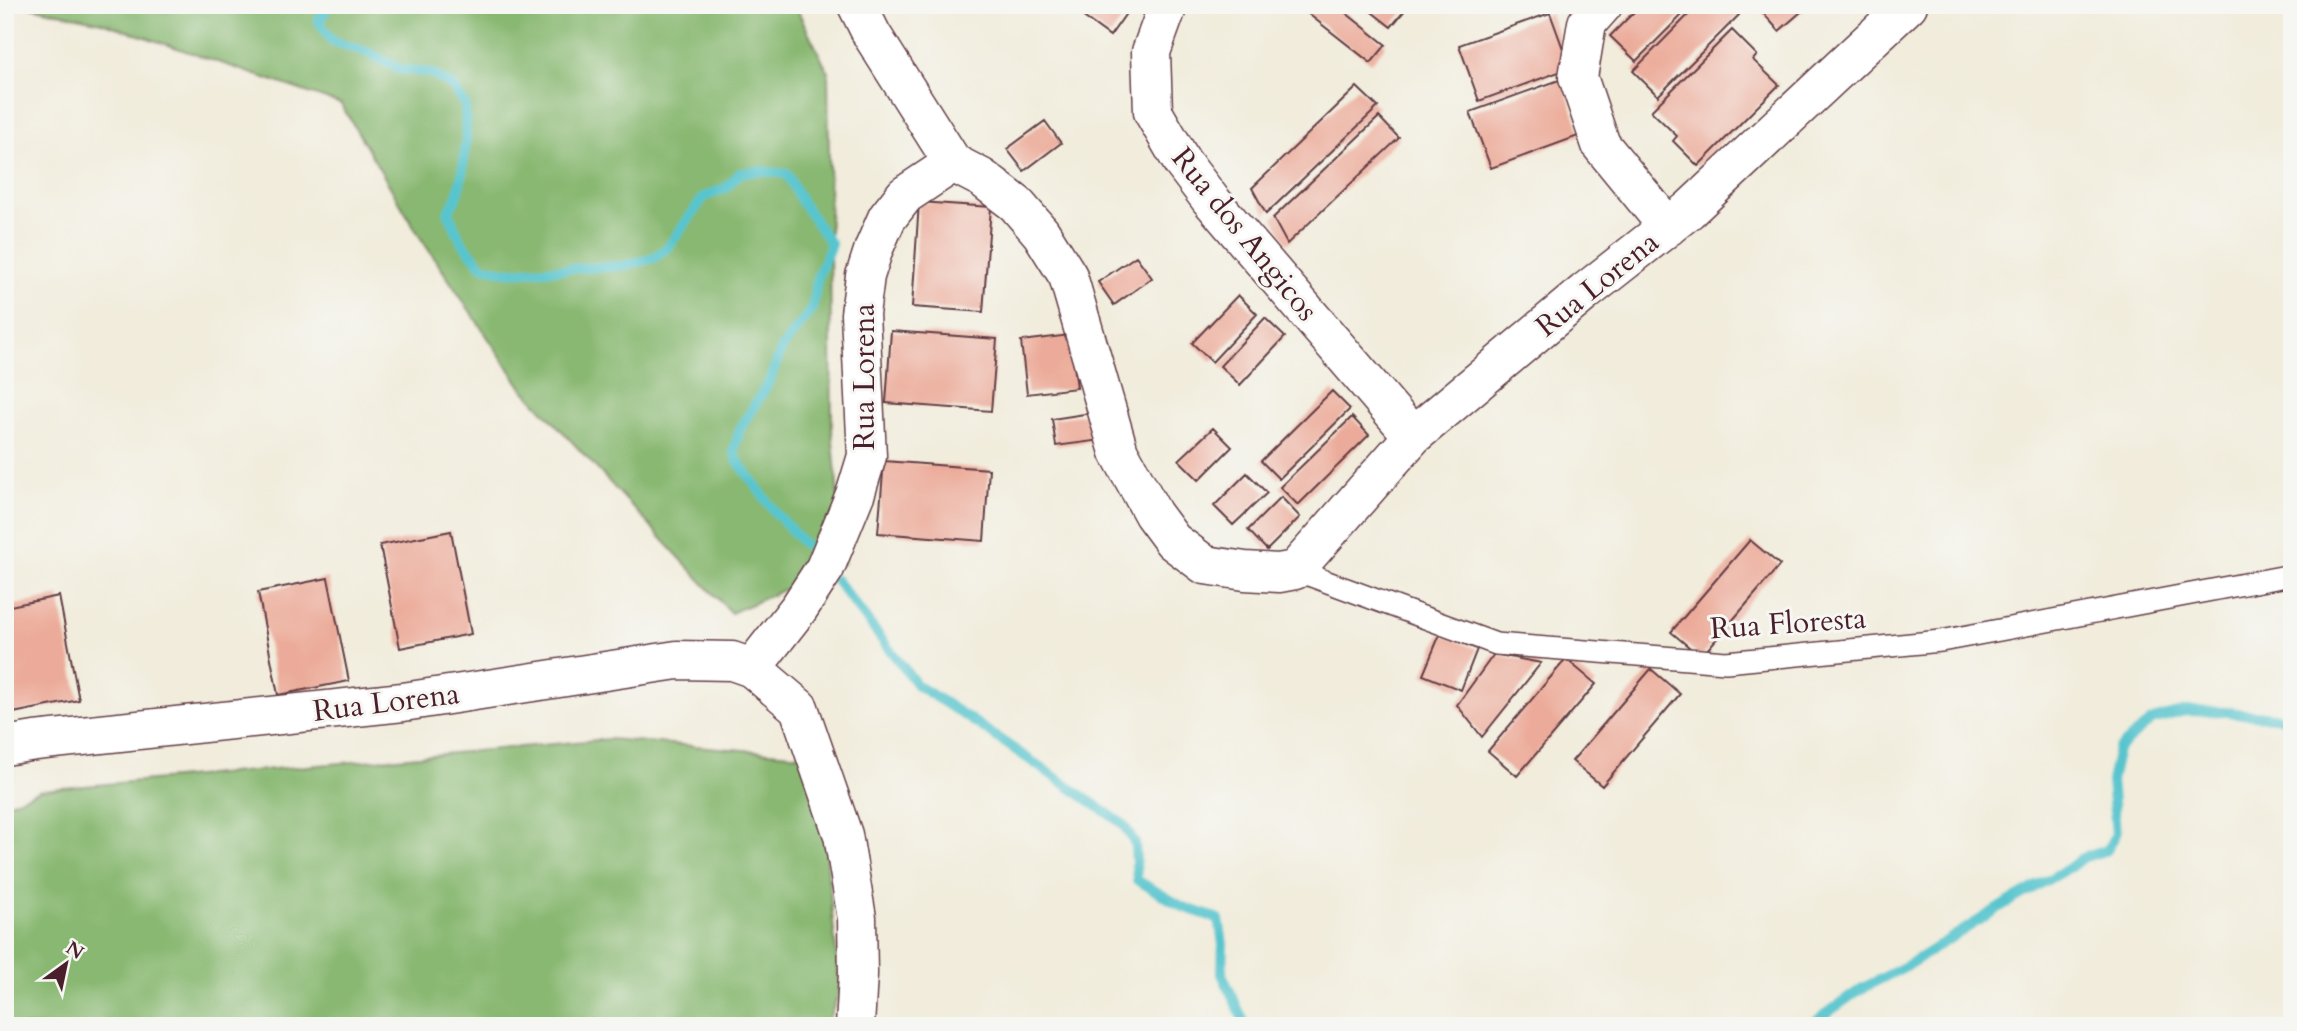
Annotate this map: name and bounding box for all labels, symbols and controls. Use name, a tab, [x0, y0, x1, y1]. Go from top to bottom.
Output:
street label: Rua dos Angicos	[1162, 139, 1327, 330]
street label: Rua Lorena	[1527, 222, 1667, 347]
street label: Rua Lorena	[844, 303, 885, 451]
street label: Rua Floresta	[1709, 598, 1867, 649]
street label: Rua Lorena	[311, 673, 462, 732]
north arrow	[32, 930, 102, 1000]
text: N	[61, 935, 89, 966]

